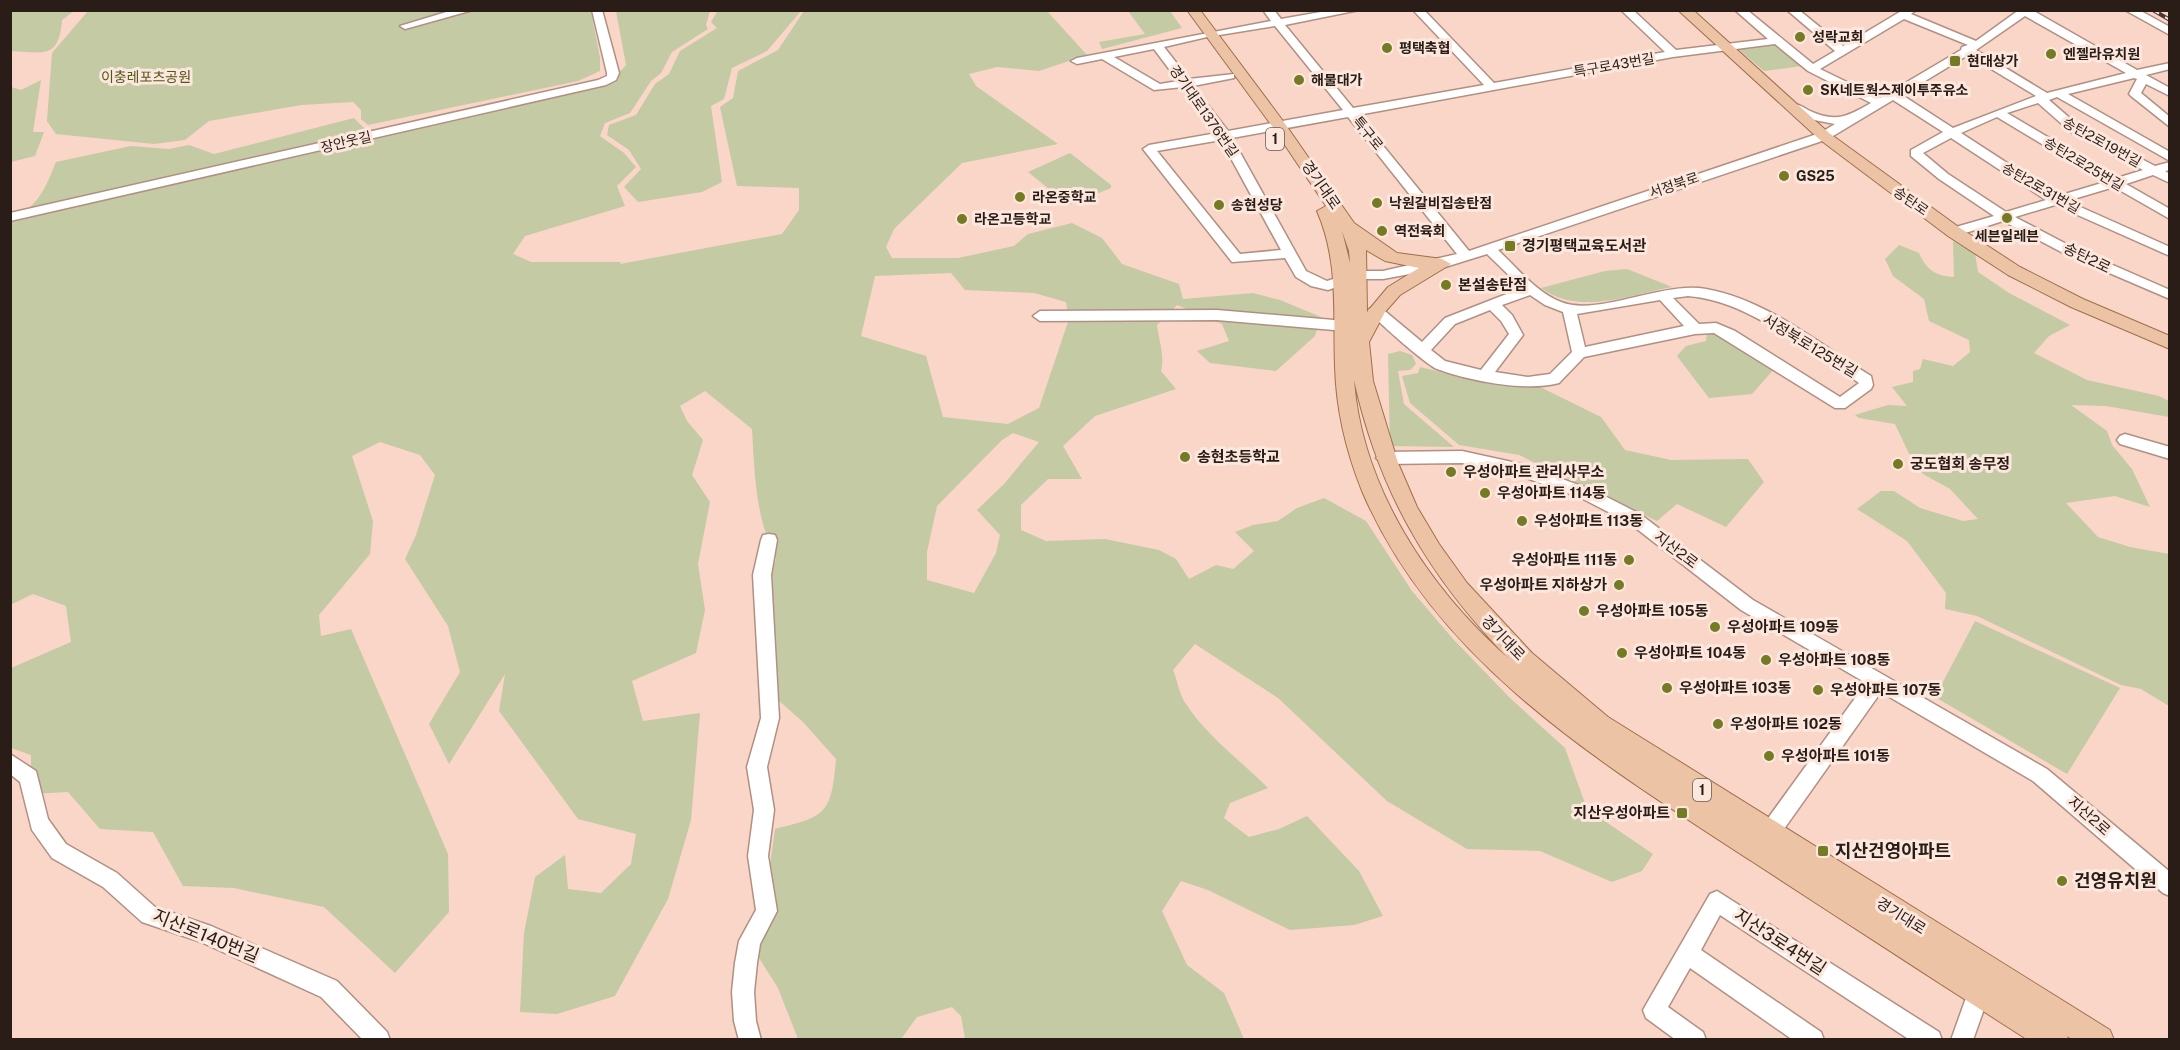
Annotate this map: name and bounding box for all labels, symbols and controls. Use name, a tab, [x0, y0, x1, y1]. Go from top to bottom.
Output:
place label: 성락교회	[1812, 29, 1864, 45]
marker: 성락교회	[1793, 30, 1807, 44]
place label: 평택축협	[1399, 40, 1451, 56]
marker: 평택축협	[1380, 41, 1394, 55]
place label: 엔젤라유치원	[2063, 46, 2140, 62]
marker: 엔젤라유치원	[2044, 47, 2058, 61]
street label: 특구로43번길	[1572, 50, 1656, 80]
place label: 현대상가	[1967, 53, 2019, 69]
marker: 현대상가	[1948, 54, 1962, 68]
street label: 경기대로1376번길	[1166, 62, 1242, 160]
park label: 이충레포츠공원	[101, 69, 191, 85]
place label: 해물대가	[1311, 72, 1363, 88]
marker: 해물대가	[1292, 73, 1306, 87]
place label: SK네트웍스제이투주유소	[1820, 82, 1969, 98]
marker: SK네트웍스제이투주유소	[1801, 83, 1815, 97]
street label: 특구로	[1350, 113, 1386, 153]
street label: 송탄2로19번길	[2060, 114, 2144, 170]
street label: 장안웃길	[319, 128, 373, 156]
road number: 1	[1266, 128, 1284, 150]
street label: 송탄2로25번길	[2041, 134, 2127, 194]
street label: 경기대로	[1299, 157, 1344, 212]
street label: 송탄2로31번길	[1999, 159, 2083, 217]
place label: GS25	[1796, 168, 1835, 184]
street label: 서정북로	[1647, 169, 1701, 201]
marker: GS25	[1777, 169, 1791, 183]
street label: 송탄로	[1891, 183, 1932, 219]
place label: 라온중학교	[1032, 189, 1097, 205]
marker: 라온중학교	[1013, 190, 1027, 204]
place label: 낙원갈비집송탄점	[1389, 195, 1492, 211]
marker: 낙원갈비집송탄점	[1370, 196, 1384, 210]
place label: 송현성당	[1231, 197, 1283, 213]
marker: 송현성당	[1212, 198, 1226, 212]
place label: 라온고등학교	[974, 211, 1051, 227]
marker: 세븐일레븐	[2000, 211, 2014, 225]
marker: 라온고등학교	[955, 212, 969, 226]
place label: 역전육회	[1394, 223, 1446, 239]
marker: 역전육회	[1375, 224, 1389, 238]
place label: 세븐일레븐	[1975, 228, 2039, 244]
place label: 경기평택교육도서관	[1522, 237, 1646, 254]
marker: 경기평택교육도서관	[1503, 239, 1517, 253]
street label: 송탄2로	[2061, 239, 2114, 276]
place label: 본설송탄점	[1458, 276, 1527, 293]
marker: 본설송탄점	[1439, 278, 1453, 292]
street label: 서정북로125번길	[1760, 311, 1861, 381]
place label: 송현초등학교	[1197, 448, 1280, 465]
marker: 송현초등학교	[1178, 450, 1192, 464]
place label: 궁도협회 송무정	[1910, 455, 2010, 472]
marker: 궁도협회 송무정	[1891, 457, 1905, 471]
place label: 우성아파트 관리사무소	[1463, 463, 1605, 480]
marker: 우성아파트 관리사무소	[1444, 465, 1458, 479]
place label: 우성아파트 114동	[1497, 484, 1606, 501]
marker: 우성아파트 114동	[1478, 486, 1492, 500]
place label: 우성아파트 113동	[1534, 512, 1643, 529]
marker: 우성아파트 113동	[1515, 514, 1529, 528]
street label: 지산2로	[1651, 528, 1702, 572]
place label: 우성아파트 111동	[1512, 551, 1617, 568]
marker: 우성아파트 111동	[1622, 553, 1636, 567]
place label: 우성아파트 지하상가	[1479, 576, 1607, 593]
marker: 우성아파트 지하상가	[1612, 578, 1626, 592]
place label: 우성아파트 105동	[1596, 602, 1709, 619]
marker: 우성아파트 105동	[1577, 604, 1591, 618]
street label: 경기대로	[1478, 612, 1529, 663]
place label: 우성아파트 109동	[1727, 618, 1839, 635]
marker: 우성아파트 109동	[1708, 620, 1722, 634]
place label: 우성아파트 104동	[1634, 644, 1746, 661]
marker: 우성아파트 104동	[1615, 646, 1629, 660]
place label: 우성아파트 108동	[1778, 651, 1890, 668]
marker: 우성아파트 108동	[1759, 653, 1773, 667]
place label: 우성아파트 103동	[1679, 679, 1791, 696]
marker: 우성아파트 103동	[1660, 681, 1674, 695]
place label: 우성아파트 107동	[1830, 681, 1942, 698]
marker: 우성아파트 107동	[1811, 683, 1825, 697]
place label: 우성아파트 102동	[1730, 715, 1842, 732]
marker: 우성아파트 102동	[1711, 717, 1725, 731]
place label: 우성아파트 101동	[1781, 747, 1890, 764]
marker: 우성아파트 101동	[1762, 749, 1776, 763]
road number: 1	[1693, 779, 1711, 801]
street label: 지산2로	[2065, 793, 2114, 839]
place label: 지산우성아파트	[1573, 804, 1670, 821]
marker: 지산우성아파트	[1675, 806, 1689, 820]
place label: 지산건영아파트	[1835, 840, 1951, 861]
marker: 지산건영아파트	[1816, 844, 1830, 858]
place label: 건영유치원	[2074, 870, 2157, 891]
marker: 건영유치원	[2055, 874, 2069, 888]
street label: 경기대로	[1873, 894, 1929, 937]
street label: 지산3로4번길	[1730, 904, 1830, 979]
street label: 지산로140번길	[150, 905, 262, 966]

